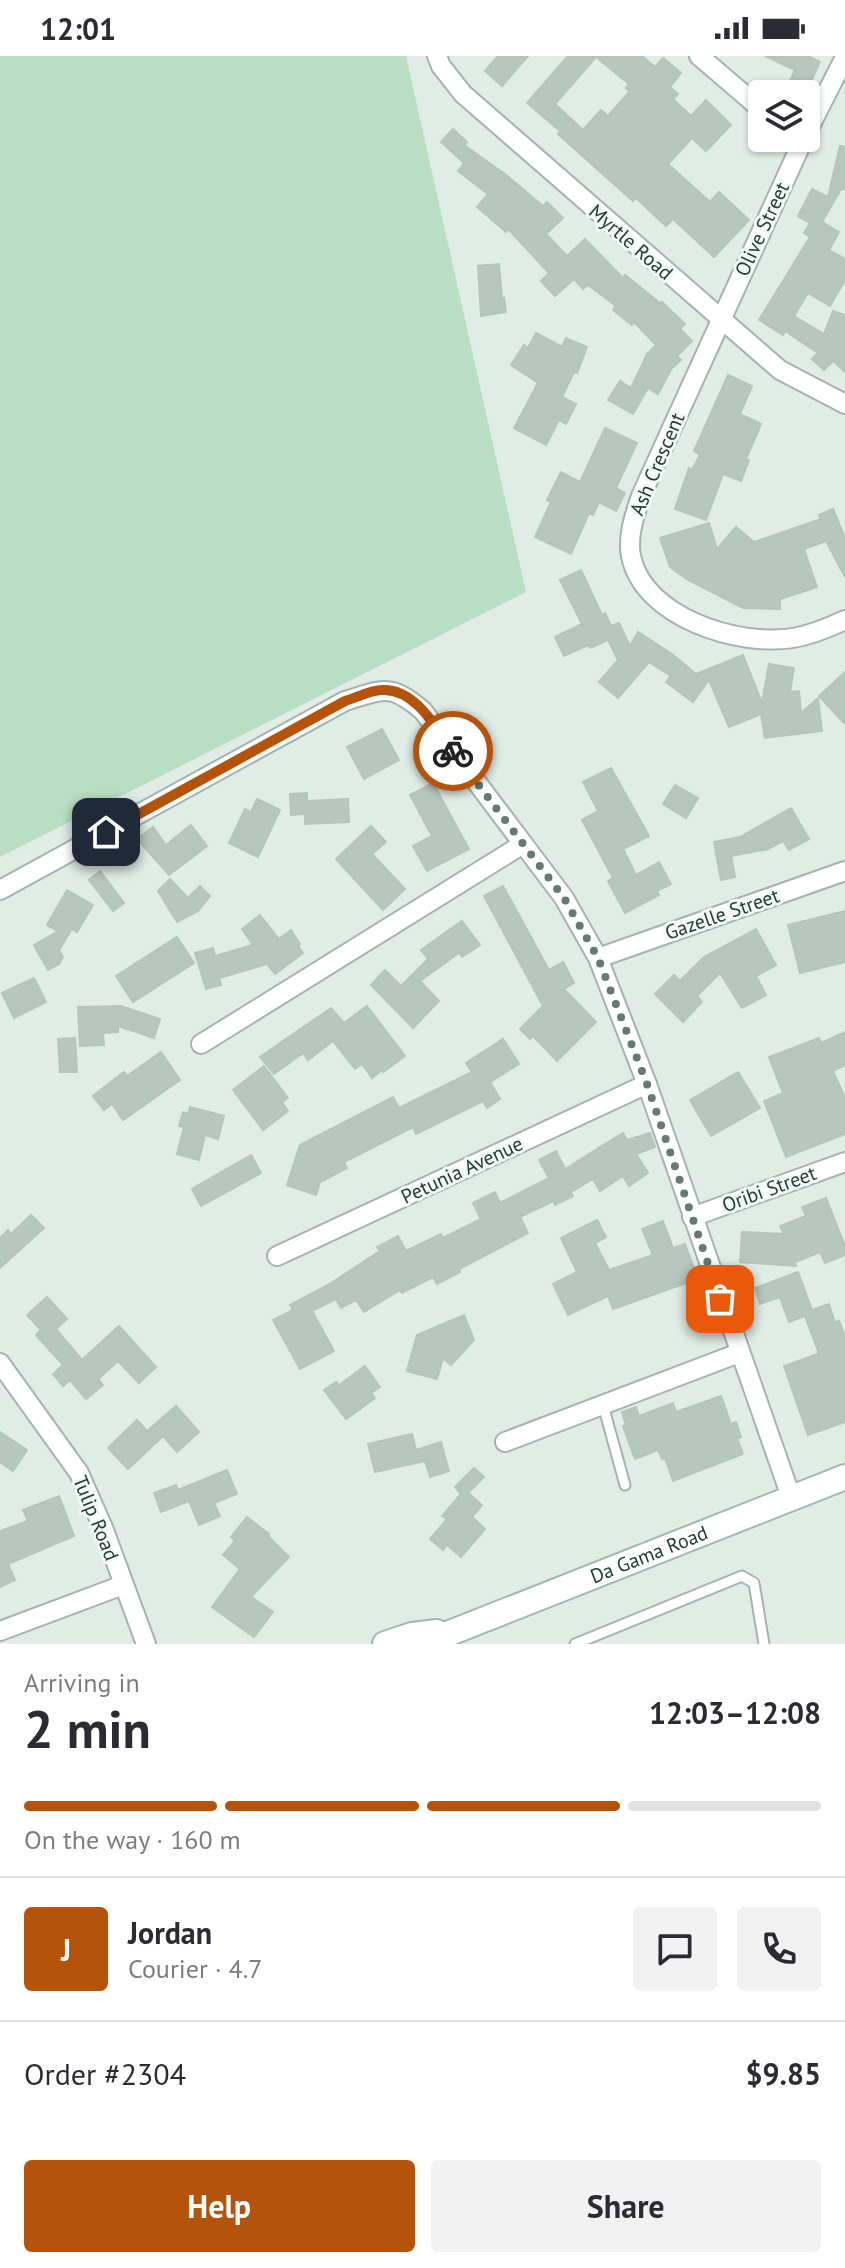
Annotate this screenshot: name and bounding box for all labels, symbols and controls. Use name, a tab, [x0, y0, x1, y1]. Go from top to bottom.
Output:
text: 12:01	[40, 9, 116, 48]
map controls	[748, 80, 820, 152]
button: layers	[748, 80, 820, 152]
street label: Olive Street	[729, 178, 795, 280]
street label: Myrtle Road	[584, 198, 678, 286]
street label: Ash Crescent	[624, 408, 690, 519]
courier	[413, 711, 493, 791]
icon: bike	[431, 729, 475, 773]
pin	[72, 798, 140, 866]
icon: home	[84, 810, 128, 854]
street label: Gazelle Street	[661, 882, 783, 946]
street label: Petunia Avenue	[397, 1130, 527, 1210]
street label: Oribi Street	[718, 1160, 820, 1218]
pin	[686, 1265, 754, 1333]
icon: bag	[698, 1277, 742, 1321]
street label: Tulip Road	[67, 1472, 125, 1564]
street label: Da Gama Road	[586, 1519, 712, 1589]
text: Arriving in	[24, 1666, 140, 1699]
text: 12:03–12:08	[649, 1693, 821, 1732]
text: 2 min	[24, 1695, 151, 1762]
text: On the way · 160 m	[24, 1823, 241, 1856]
button: chat	[633, 1907, 717, 1991]
button: phone	[737, 1907, 821, 1991]
text: Jordan	[128, 1913, 212, 1952]
text: J	[61, 1930, 71, 1969]
text: Courier · 4.7	[128, 1952, 262, 1985]
text: Order #2304	[24, 2054, 186, 2093]
text: $9.85	[746, 2054, 821, 2093]
button: Help	[24, 2160, 415, 2252]
button: Share	[431, 2160, 821, 2252]

